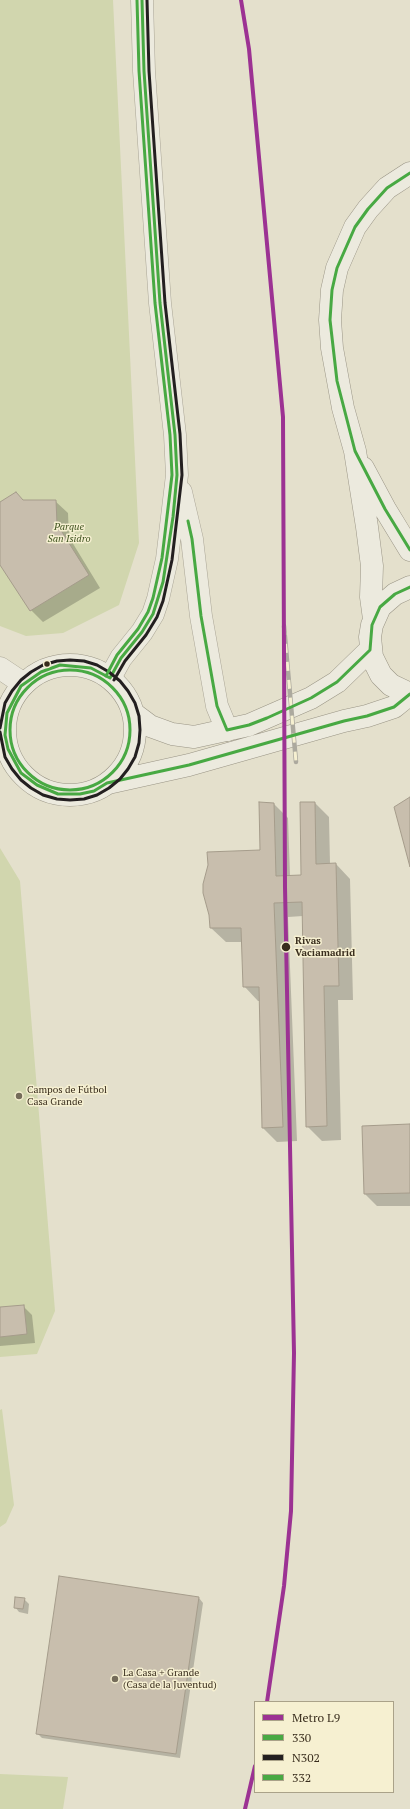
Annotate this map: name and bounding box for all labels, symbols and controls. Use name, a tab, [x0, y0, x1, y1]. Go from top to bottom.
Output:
park label: Parque San Isidro	[47, 521, 91, 544]
unlabelled marker	[42, 659, 52, 669]
place label: Rivas Vaciamadrid	[295, 935, 355, 958]
marker: Rivas Vaciamadrid	[280, 941, 292, 953]
place label: Campos de Fútbol Casa Grande	[27, 1084, 107, 1108]
marker: Campos de Fútbol Casa Grande	[14, 1091, 24, 1101]
place label: La Casa + Grande (Casa de la Juventud)	[123, 1667, 217, 1690]
marker: La Casa + Grande (Casa de la Juventud)	[110, 1674, 120, 1684]
legend	[254, 1701, 394, 1793]
text: Metro L9	[292, 1710, 340, 1725]
text: 330	[292, 1730, 311, 1745]
text: N302	[292, 1750, 320, 1765]
text: 332	[292, 1770, 311, 1785]

